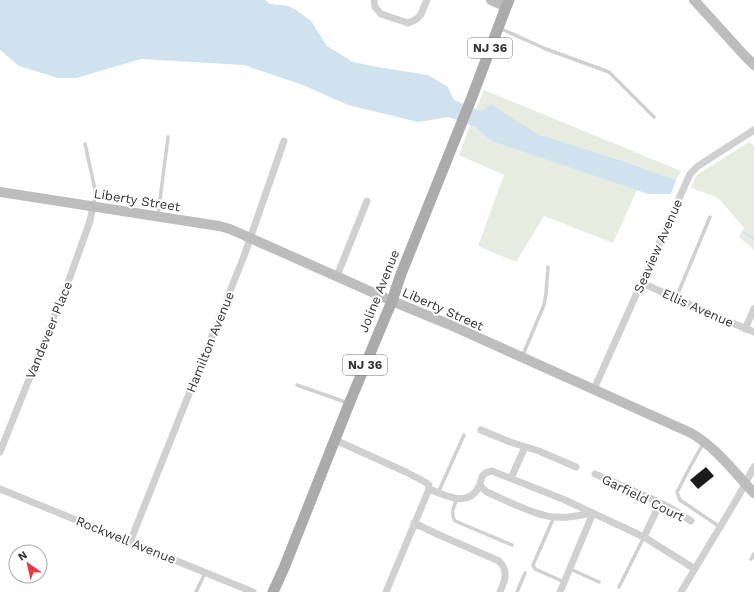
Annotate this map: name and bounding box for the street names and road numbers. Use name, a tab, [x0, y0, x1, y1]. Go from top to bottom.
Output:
road number: NJ 36	[468, 38, 512, 58]
street label: Liberty Street	[93, 186, 182, 214]
street label: Seaview Avenue	[631, 197, 685, 295]
street label: Joline Avenue	[356, 247, 402, 335]
street label: Vandeveer Place	[23, 279, 75, 381]
street label: Liberty Street	[400, 284, 486, 334]
street label: Ellis Avenue	[660, 286, 736, 330]
street label: Hamilton Avenue	[183, 289, 237, 395]
road number: NJ 36	[343, 355, 387, 375]
street label: Garfield Court	[599, 472, 687, 525]
street label: Rockwell Avenue	[74, 513, 178, 567]

